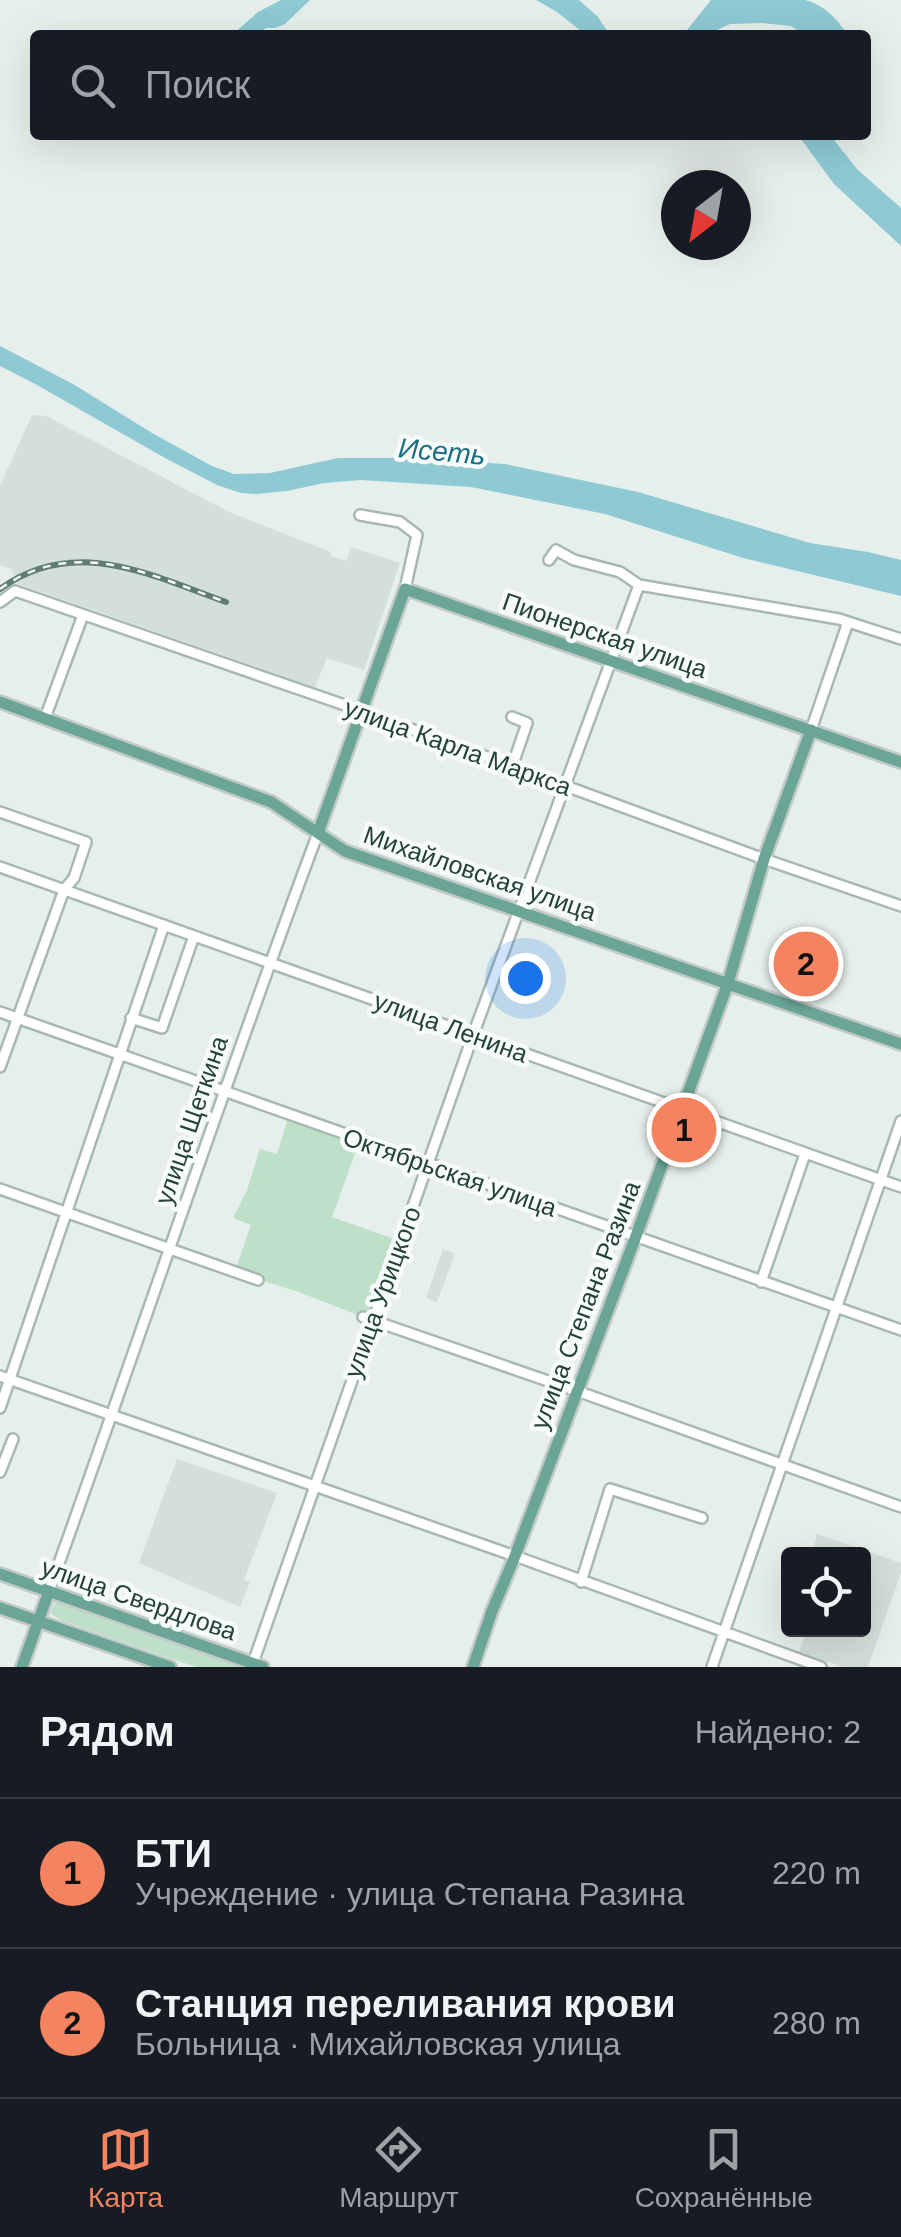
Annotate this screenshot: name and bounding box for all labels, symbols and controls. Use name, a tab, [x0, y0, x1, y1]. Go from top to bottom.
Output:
search box	[30, 30, 871, 140]
icon: search	[65, 58, 120, 113]
text: Поиск	[145, 64, 250, 106]
north arrow	[661, 170, 751, 260]
water label: Исеть	[397, 432, 487, 471]
street label: Пионерская улица	[499, 587, 711, 683]
street label: улица Карла Маркса	[341, 693, 575, 801]
street label: Михайловская улица	[360, 820, 600, 926]
pin: 2	[774, 926, 838, 1002]
your location	[500, 953, 551, 1004]
street label: улица Ленина	[370, 986, 532, 1068]
street label: улица Щеткина	[149, 1032, 233, 1208]
pin: 1	[652, 1092, 716, 1168]
street label: Октябрьская улица	[340, 1122, 561, 1222]
street label: улица Степана Разина	[525, 1177, 645, 1433]
street label: улица Урицкого	[338, 1203, 426, 1381]
map controls	[781, 1547, 871, 1637]
button: locate	[781, 1547, 871, 1637]
street label: улица Свердлова	[38, 1553, 240, 1646]
text: Рядом	[40, 1708, 175, 1755]
text: Найдено: 2	[695, 1714, 861, 1750]
text: БТИ	[135, 1833, 212, 1875]
text: 1	[64, 1855, 81, 1891]
text: 220 m	[772, 1855, 861, 1891]
text: Учреждение · улица Степана Разина	[135, 1876, 684, 1912]
text: Станция переливания крови	[135, 1983, 676, 2025]
text: 2	[64, 2005, 81, 2041]
text: 280 m	[772, 2005, 861, 2041]
text: Больница · Михайловская улица	[135, 2026, 621, 2062]
tab: Карта	[88, 2122, 163, 2214]
tab: Маршрут	[339, 2122, 458, 2214]
tab: Сохранённые	[635, 2122, 813, 2214]

